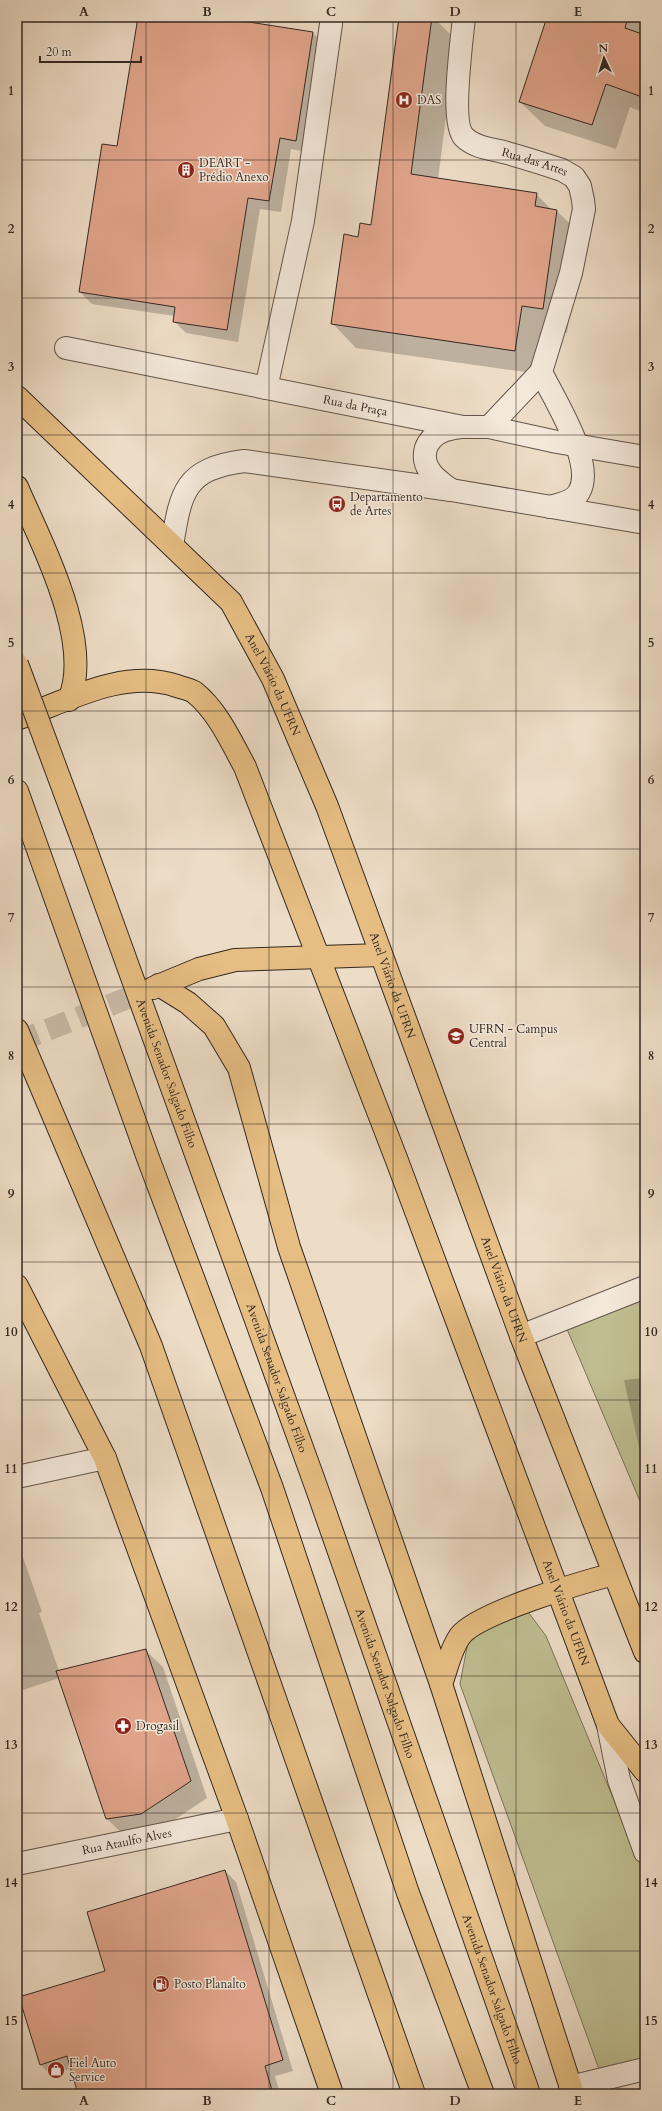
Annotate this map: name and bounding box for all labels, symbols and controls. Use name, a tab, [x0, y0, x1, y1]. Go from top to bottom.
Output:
text: A	[79, 3, 89, 21]
text: B	[202, 3, 212, 21]
text: C	[326, 3, 336, 21]
text: D	[449, 3, 461, 21]
text: E	[574, 3, 582, 21]
scale bar	[40, 38, 141, 64]
north arrow	[584, 38, 624, 78]
text: N	[598, 41, 609, 56]
text: 20 m	[46, 44, 73, 60]
text: 1	[8, 82, 14, 100]
text: 1	[648, 82, 654, 100]
hospital icon: DAS	[394, 90, 414, 110]
place label: DAS	[417, 92, 441, 108]
street label: Rua das Artes	[500, 144, 571, 180]
place label: DEART - Prédio Anexo	[199, 155, 269, 185]
building icon: DEART - Prédio Anexo	[176, 160, 196, 180]
text: 2	[8, 220, 15, 238]
text: 2	[648, 220, 655, 238]
text: 3	[8, 358, 15, 376]
text: 3	[648, 358, 655, 376]
street label: Rua da Praça	[322, 391, 390, 420]
place label: Departamento de Artes	[350, 489, 423, 519]
bus stop icon: Departamento de Artes	[327, 494, 347, 514]
text: 4	[8, 496, 15, 514]
text: 4	[648, 496, 655, 514]
street label: Anel Viário da UFRN	[242, 630, 305, 739]
text: 5	[8, 634, 14, 652]
text: 5	[648, 634, 654, 652]
text: 6	[8, 771, 15, 789]
text: 6	[648, 771, 655, 789]
text: 7	[8, 909, 15, 927]
text: 7	[648, 909, 655, 927]
street label: Anel Viário da UFRN	[366, 930, 420, 1041]
street label: Avenida Senador Salgado Filho	[132, 996, 201, 1151]
place label: UFRN - Campus Central	[469, 1021, 557, 1051]
school or university icon: UFRN - Campus Central	[446, 1026, 466, 1046]
text: 8	[8, 1047, 14, 1065]
text: 8	[648, 1047, 654, 1065]
text: 9	[8, 1185, 15, 1203]
text: 9	[648, 1185, 655, 1203]
street label: Anel Viário da UFRN	[477, 1234, 531, 1346]
street label: Avenida Senador Salgado Filho	[242, 1301, 311, 1455]
text: 10	[4, 1323, 18, 1341]
text: 10	[644, 1323, 658, 1341]
text: 11	[4, 1460, 18, 1478]
text: 11	[644, 1460, 658, 1478]
street label: Anel Viário da UFRN	[539, 1557, 593, 1669]
text: 12	[4, 1598, 18, 1616]
text: 12	[644, 1598, 658, 1616]
street label: Avenida Senador Salgado Filho	[351, 1606, 419, 1761]
pharmacy icon: Drogasil	[113, 1716, 133, 1736]
place label: Drogasil	[136, 1718, 179, 1734]
text: 13	[4, 1736, 18, 1754]
text: 13	[644, 1736, 658, 1754]
street label: Rua Ataulfo Alves	[81, 1825, 173, 1859]
text: 14	[4, 1874, 18, 1892]
text: 14	[644, 1874, 658, 1892]
street label: Avenida Senador Salgado Filho	[459, 1912, 526, 2067]
fuel station icon: Posto Planalto	[151, 1974, 171, 1994]
place label: Posto Planalto	[174, 1976, 246, 1992]
text: 15	[4, 2012, 18, 2030]
text: 15	[644, 2012, 658, 2030]
place label: Fiel Auto Service	[69, 2055, 117, 2085]
shop icon: Fiel Auto Service	[46, 2060, 66, 2080]
text: A	[79, 2092, 89, 2110]
text: B	[202, 2092, 212, 2110]
text: C	[326, 2092, 336, 2110]
text: D	[449, 2092, 461, 2110]
text: E	[574, 2092, 582, 2110]

